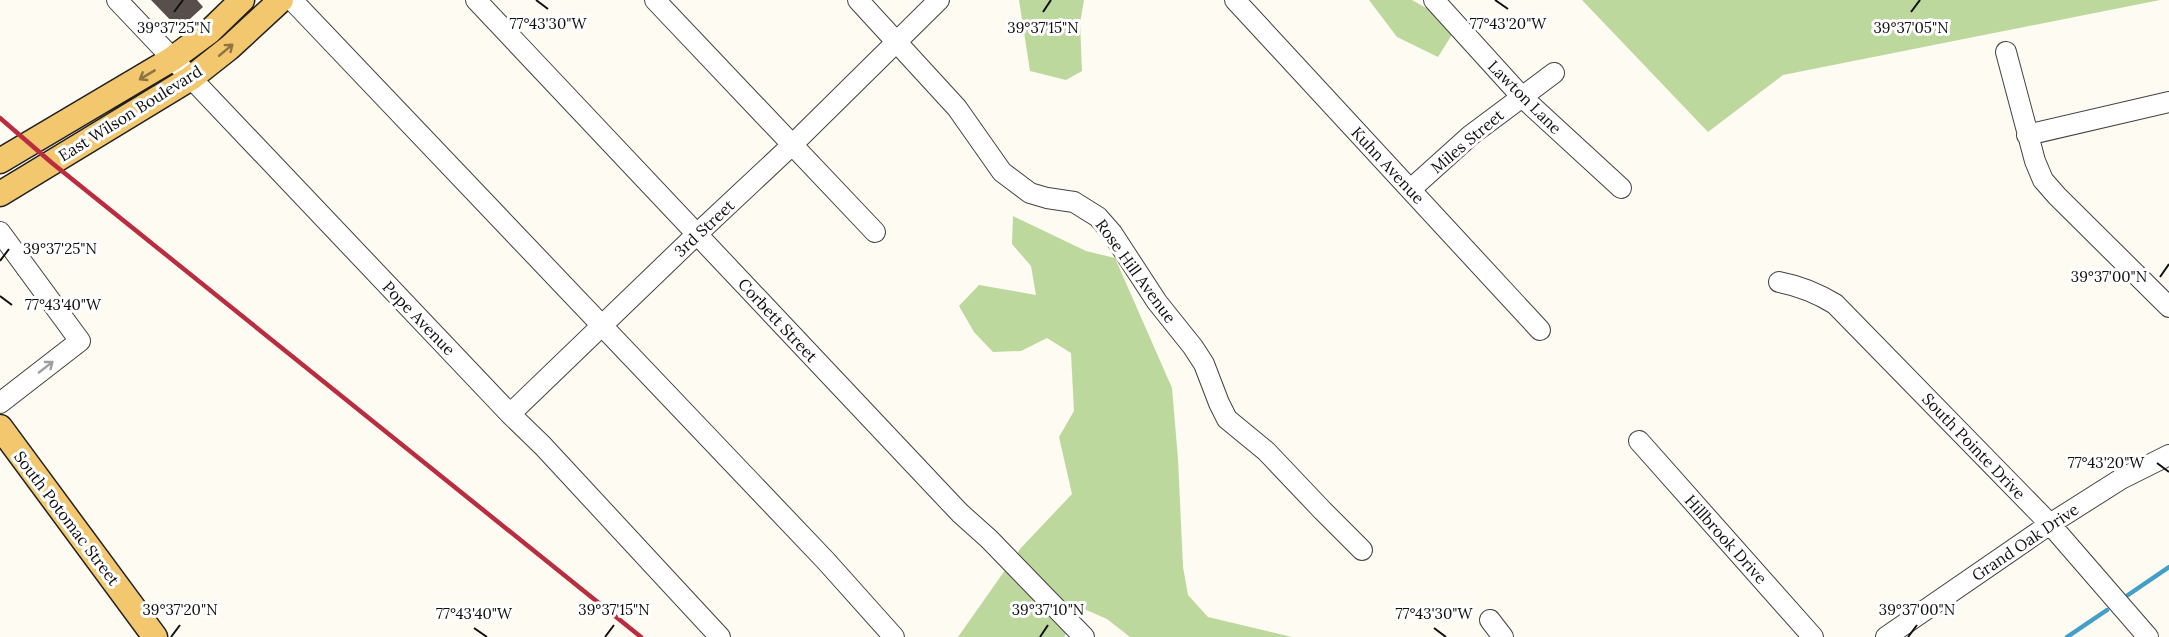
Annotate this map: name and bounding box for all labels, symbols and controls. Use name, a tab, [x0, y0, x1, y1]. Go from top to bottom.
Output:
text: 77°43'30"W	[510, 14, 587, 33]
text: 77°43'20"W	[1470, 14, 1547, 33]
text: 39°37'25"N	[137, 18, 211, 37]
text: 39°37'15"N	[1007, 18, 1079, 37]
text: 39°37'05"N	[1873, 18, 1949, 37]
one-way arrow	[218, 43, 234, 56]
street label: Lawton Lane	[1484, 56, 1566, 138]
street label: East Wilson Boulevard	[54, 60, 206, 165]
one-way arrow	[139, 69, 156, 81]
street label: Miles Street	[1426, 104, 1508, 177]
street label: Kuhn Avenue	[1347, 122, 1429, 208]
street label: 3rd Street	[670, 195, 739, 261]
street label: Rose Hill Avenue	[1092, 215, 1181, 327]
text: 39°37'25"N	[23, 239, 97, 258]
text: 39°37'00"N	[2071, 267, 2147, 286]
street label: Corbett Street	[734, 274, 822, 367]
street label: Pope Avenue	[379, 277, 460, 360]
text: 77°43'40"W	[25, 295, 102, 314]
one-way arrow	[38, 361, 54, 373]
street label: South Pointe Drive	[1918, 389, 2030, 504]
street label: South Potomac Street	[10, 447, 125, 590]
text: 77°43'20"W	[2068, 453, 2145, 472]
street label: Hillbrook Drive	[1681, 490, 1772, 588]
street label: Grand Oak Drive	[1968, 499, 2082, 585]
text: 39°37'20"N	[142, 600, 218, 619]
text: 39°37'15"N	[578, 600, 650, 619]
text: 39°37'10"N	[1012, 600, 1084, 619]
text: 39°37'00"N	[1879, 600, 1955, 619]
text: 77°43'40"W	[436, 604, 513, 623]
text: 77°43'30"W	[1396, 604, 1473, 623]

